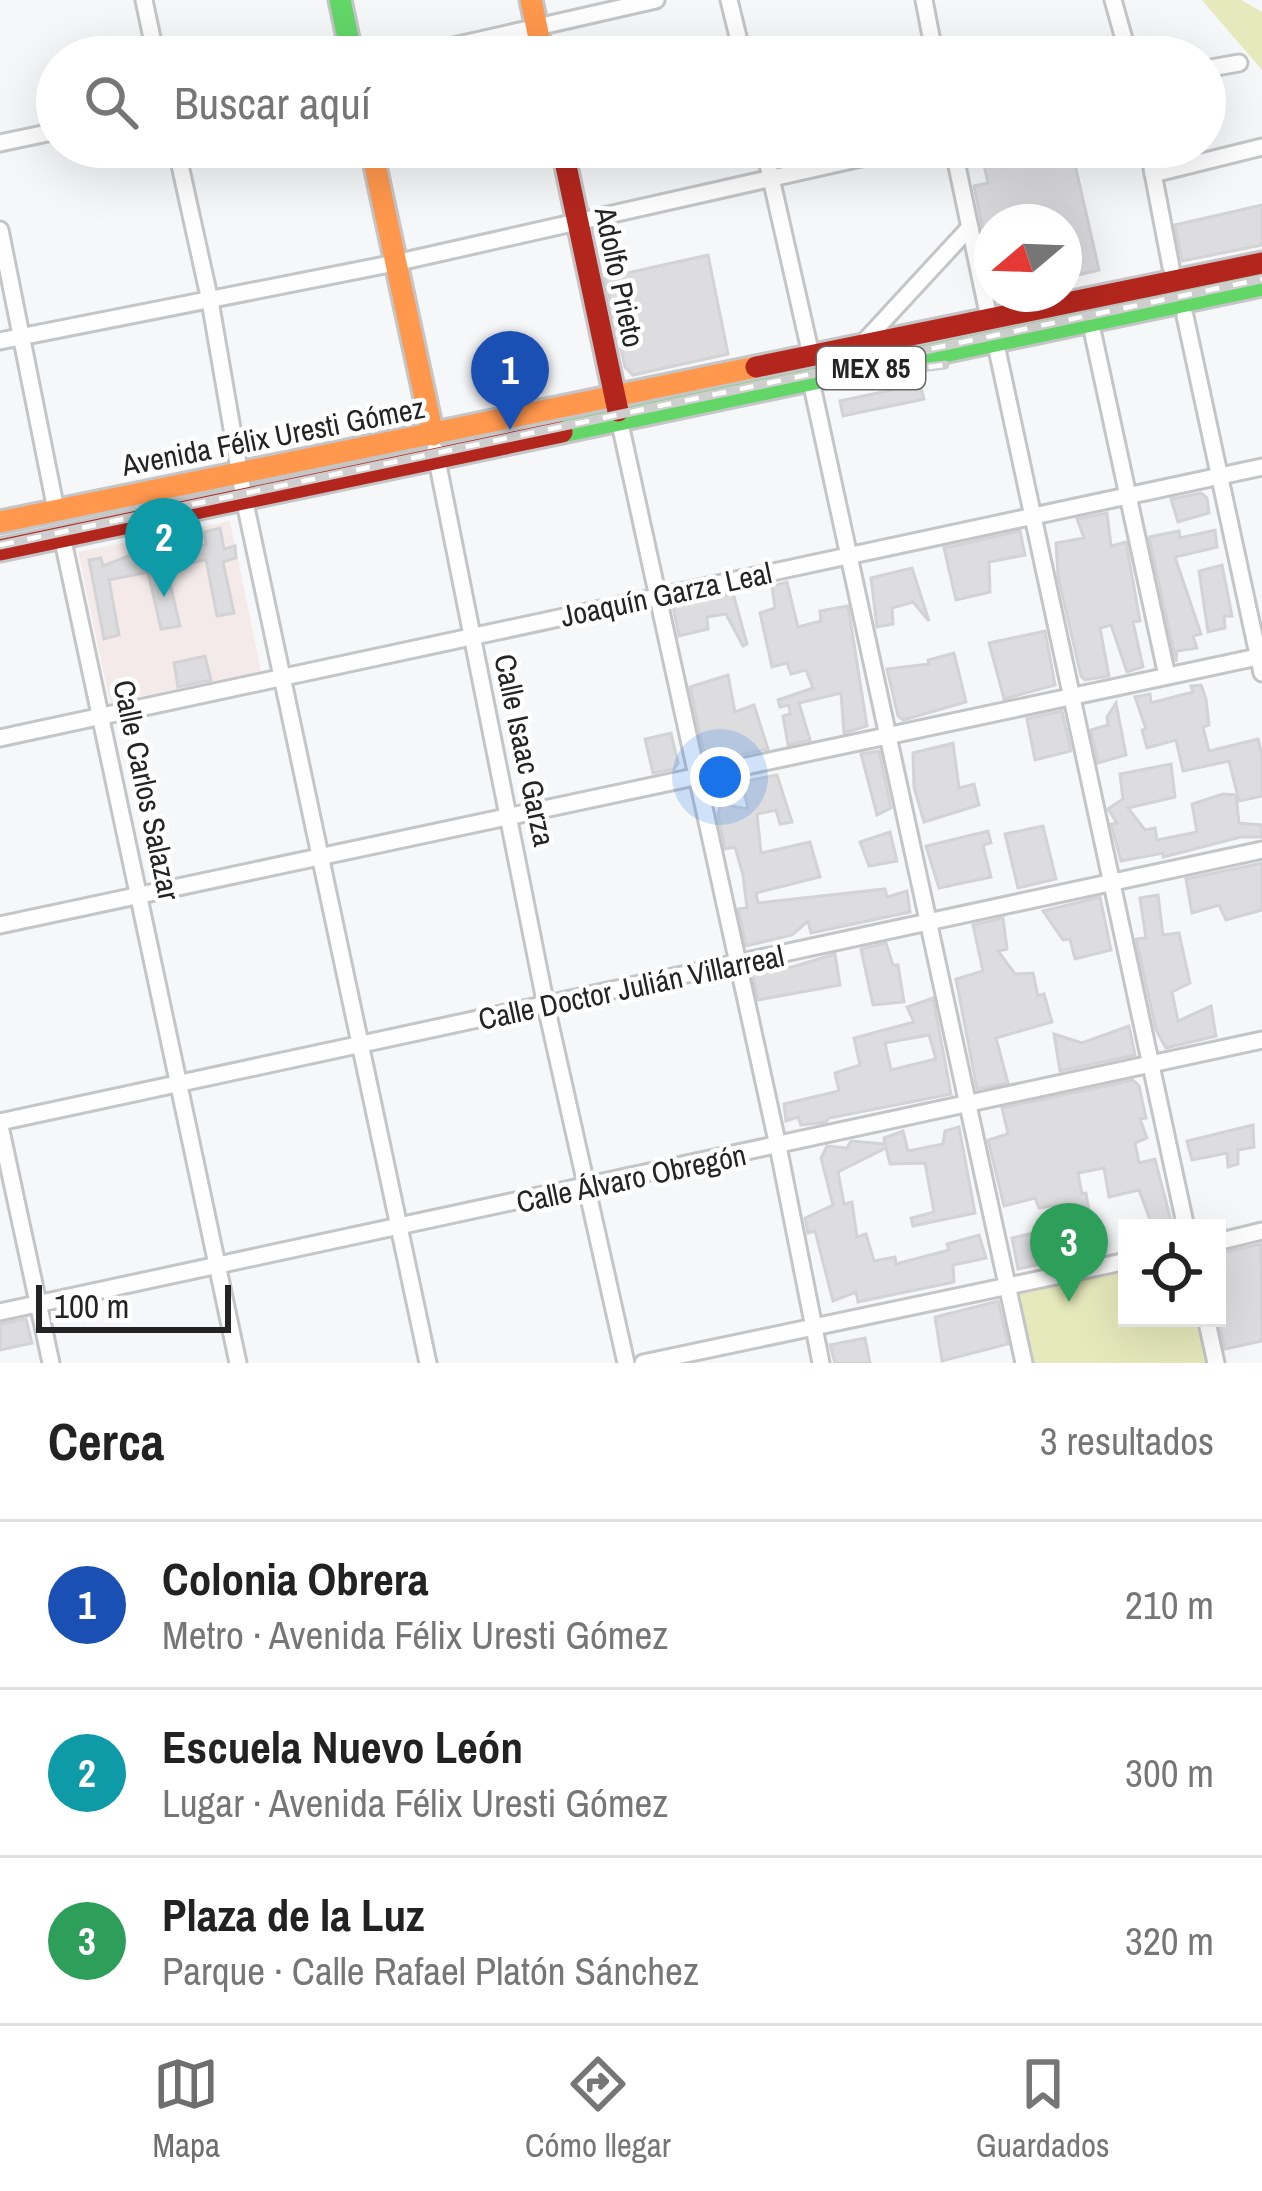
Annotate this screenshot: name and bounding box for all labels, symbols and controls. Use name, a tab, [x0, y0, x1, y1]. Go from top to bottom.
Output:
search box	[36, 36, 1226, 168]
icon: search	[78, 69, 144, 135]
text: Buscar aquí	[174, 72, 371, 133]
street label: Adolfo Prieto	[585, 202, 654, 351]
north arrow	[974, 204, 1082, 312]
pin: 1	[471, 331, 549, 430]
road number: MEX 85	[817, 347, 925, 389]
street label: Avenida Félix Uresti Gómez	[117, 387, 428, 485]
pin: 2	[125, 498, 203, 597]
street label: Joaquín Garza Leal	[557, 552, 775, 636]
street label: Calle Isaac Garza	[485, 650, 565, 850]
street label: Calle Carlos Salazar	[104, 676, 190, 905]
your location	[690, 747, 750, 807]
street label: Calle Doctor Julián Villarreal	[475, 935, 787, 1039]
street label: Calle Álvaro Obregón	[512, 1134, 750, 1222]
pin: 3	[1030, 1203, 1108, 1302]
map controls	[1118, 1219, 1226, 1327]
button: locate	[1118, 1219, 1226, 1327]
scale bar	[36, 1279, 231, 1332]
text: 100 m	[54, 1284, 129, 1328]
text: Cerca	[48, 1407, 164, 1476]
text: 3 resultados	[1040, 1415, 1214, 1467]
text: Colonia Obrera	[162, 1548, 429, 1609]
text: 1	[78, 1579, 96, 1631]
text: 210 m	[1125, 1579, 1214, 1631]
text: Metro · Avenida Félix Uresti Gómez	[162, 1609, 668, 1661]
text: Escuela Nuevo León	[162, 1716, 523, 1777]
text: 2	[78, 1747, 96, 1799]
text: 300 m	[1125, 1747, 1214, 1799]
text: Lugar · Avenida Félix Uresti Gómez	[162, 1777, 668, 1829]
text: Plaza de la Luz	[162, 1884, 425, 1945]
text: 3	[78, 1915, 96, 1967]
text: 320 m	[1125, 1915, 1214, 1967]
text: Parque · Calle Rafael Platón Sánchez	[162, 1945, 699, 1997]
tab: Mapa	[152, 2051, 220, 2167]
tab: Cómo llegar	[525, 2051, 671, 2167]
tab: Guardados	[976, 2051, 1110, 2167]

